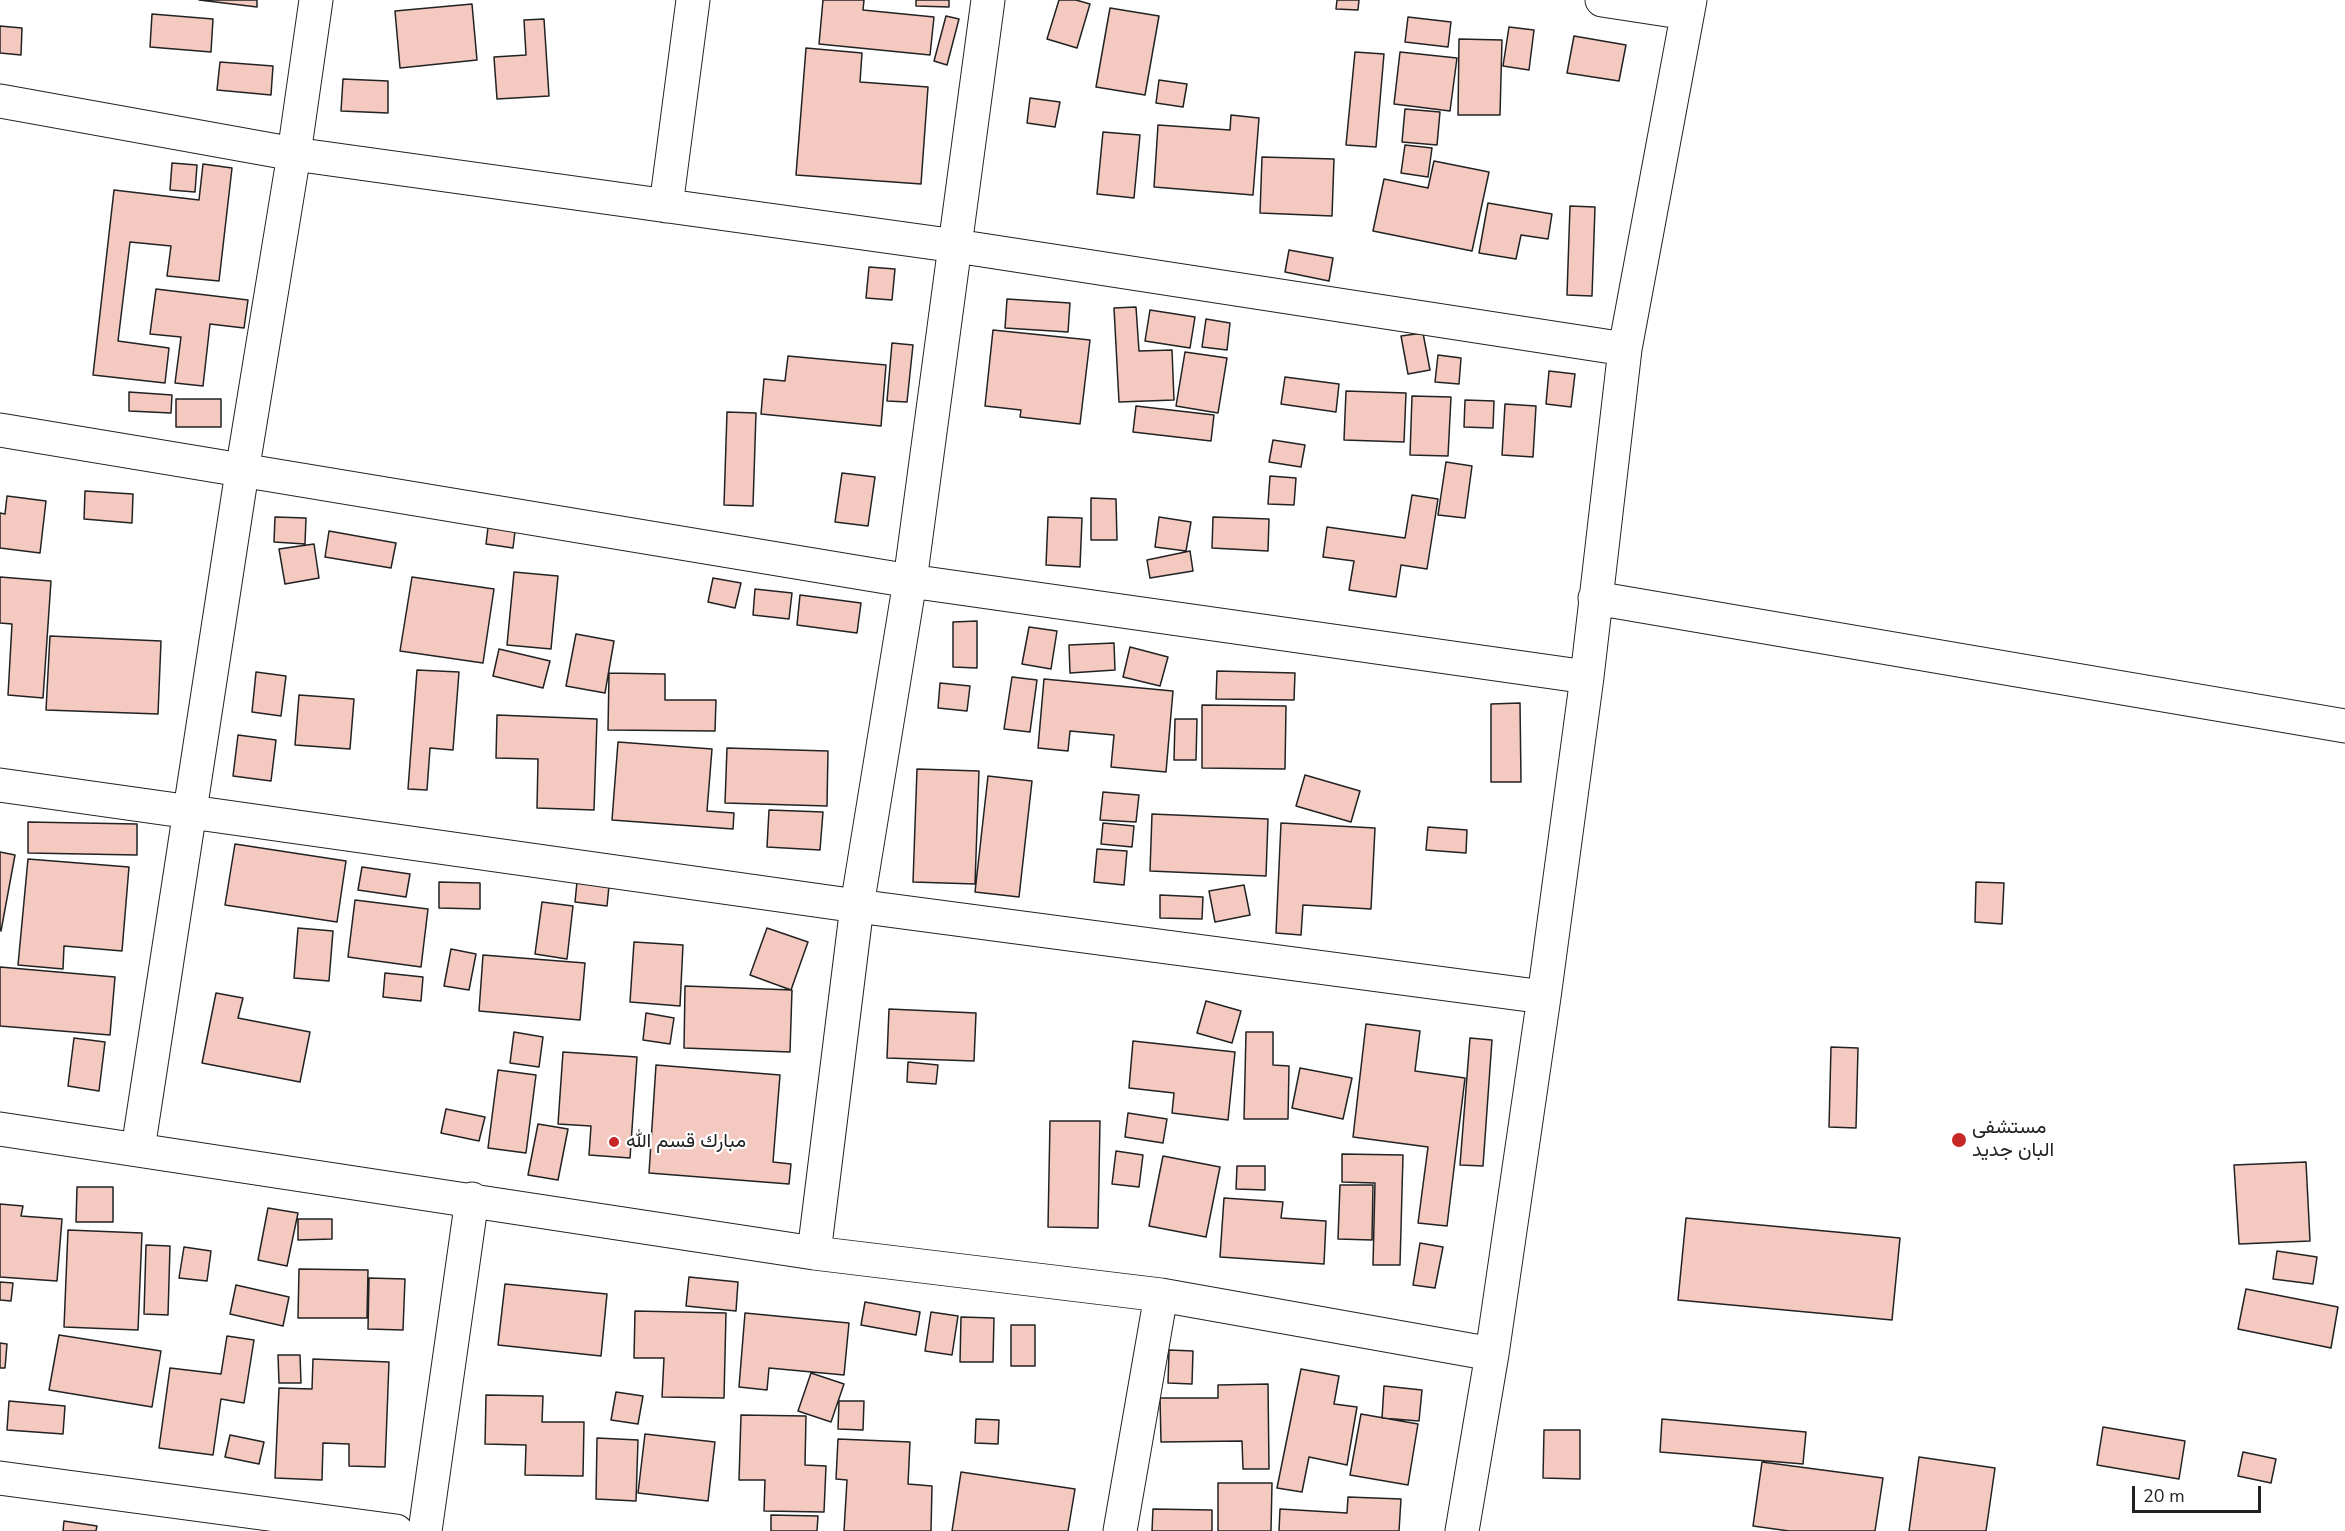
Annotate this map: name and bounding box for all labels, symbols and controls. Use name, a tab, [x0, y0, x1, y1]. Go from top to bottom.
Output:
place label: مستشفى البان جديد	[1972, 1116, 2054, 1163]
place label: مبارك قسم الله	[626, 1130, 746, 1154]
marker: مستشفى البان جديد	[1950, 1131, 1968, 1149]
marker: مبارك قسم الله	[607, 1135, 621, 1149]
scale bar	[2135, 1474, 2264, 1512]
text: 20 m	[2143, 1484, 2185, 1508]

